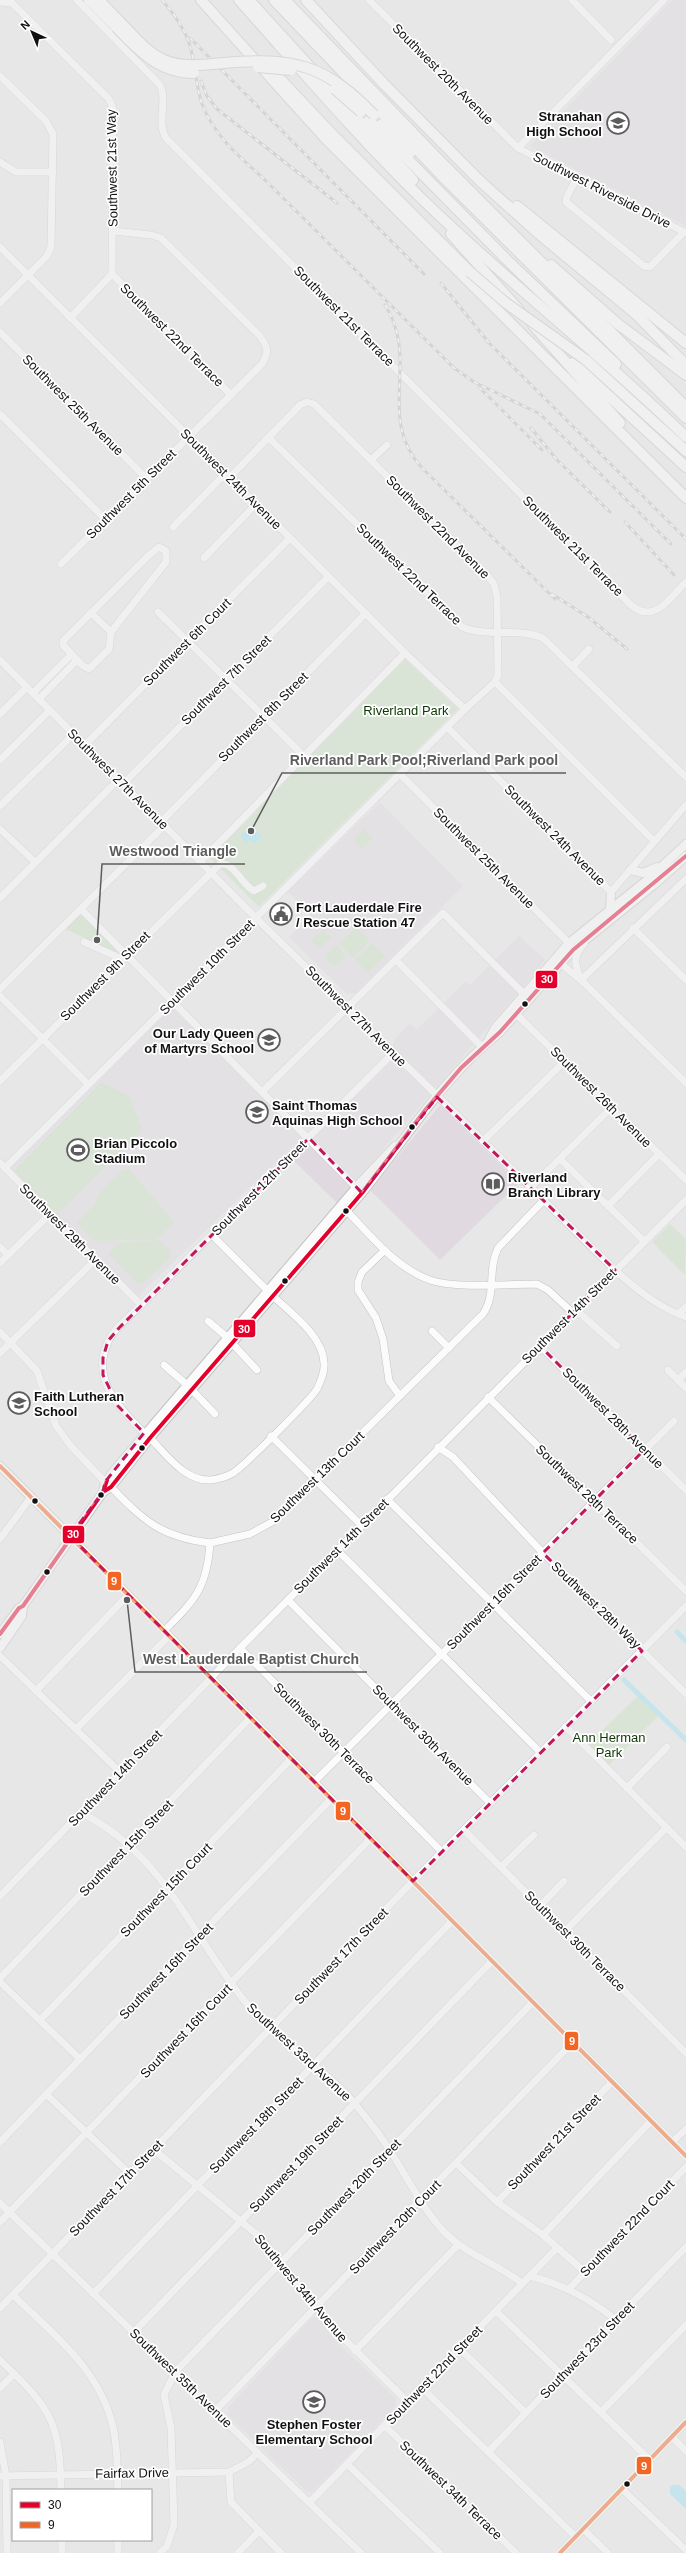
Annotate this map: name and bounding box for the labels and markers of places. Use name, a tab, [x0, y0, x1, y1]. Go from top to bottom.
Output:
place label: Stranahan High School	[526, 109, 602, 139]
school or university icon: Stranahan High School	[605, 110, 631, 136]
callout: Riverland Park Pool;Riverland Park pool	[282, 747, 566, 773]
callout: Westwood Triangle	[102, 838, 245, 864]
place label: Fort Lauderdale Fire / Rescue Station 47	[296, 900, 422, 930]
public building icon: Fort Lauderdale Fire / Rescue Station 47	[268, 901, 294, 927]
unlabelled marker	[520, 999, 530, 1009]
place label: Our Lady Queen of Martyrs School	[144, 1026, 254, 1056]
school or university icon: Our Lady Queen of Martyrs School	[256, 1027, 282, 1053]
place label: Saint Thomas Aquinas High School	[272, 1098, 403, 1128]
school or university icon: Saint Thomas Aquinas High School	[244, 1099, 270, 1125]
unlabelled marker	[407, 1122, 417, 1132]
place label: Brian Piccolo Stadium	[94, 1136, 177, 1166]
sports icon: Brian Piccolo Stadium	[65, 1137, 91, 1163]
place label: Riverland Branch Library	[508, 1170, 601, 1200]
library icon: Riverland Branch Library	[480, 1171, 506, 1197]
unlabelled marker	[341, 1206, 351, 1216]
unlabelled marker	[280, 1276, 290, 1286]
place label: Faith Lutheran School	[34, 1389, 124, 1419]
school or university icon: Faith Lutheran School	[6, 1390, 32, 1416]
unlabelled marker	[137, 1443, 147, 1453]
unlabelled marker	[96, 1490, 106, 1500]
unlabelled marker	[30, 1496, 40, 1506]
unlabelled marker	[42, 1567, 52, 1577]
callout: West Lauderdale Baptist Church	[135, 1646, 367, 1672]
school or university icon: Stephen Foster Elementary School	[301, 2389, 327, 2415]
place label: Stephen Foster Elementary School	[255, 2417, 373, 2447]
unlabelled marker	[622, 2479, 632, 2489]

